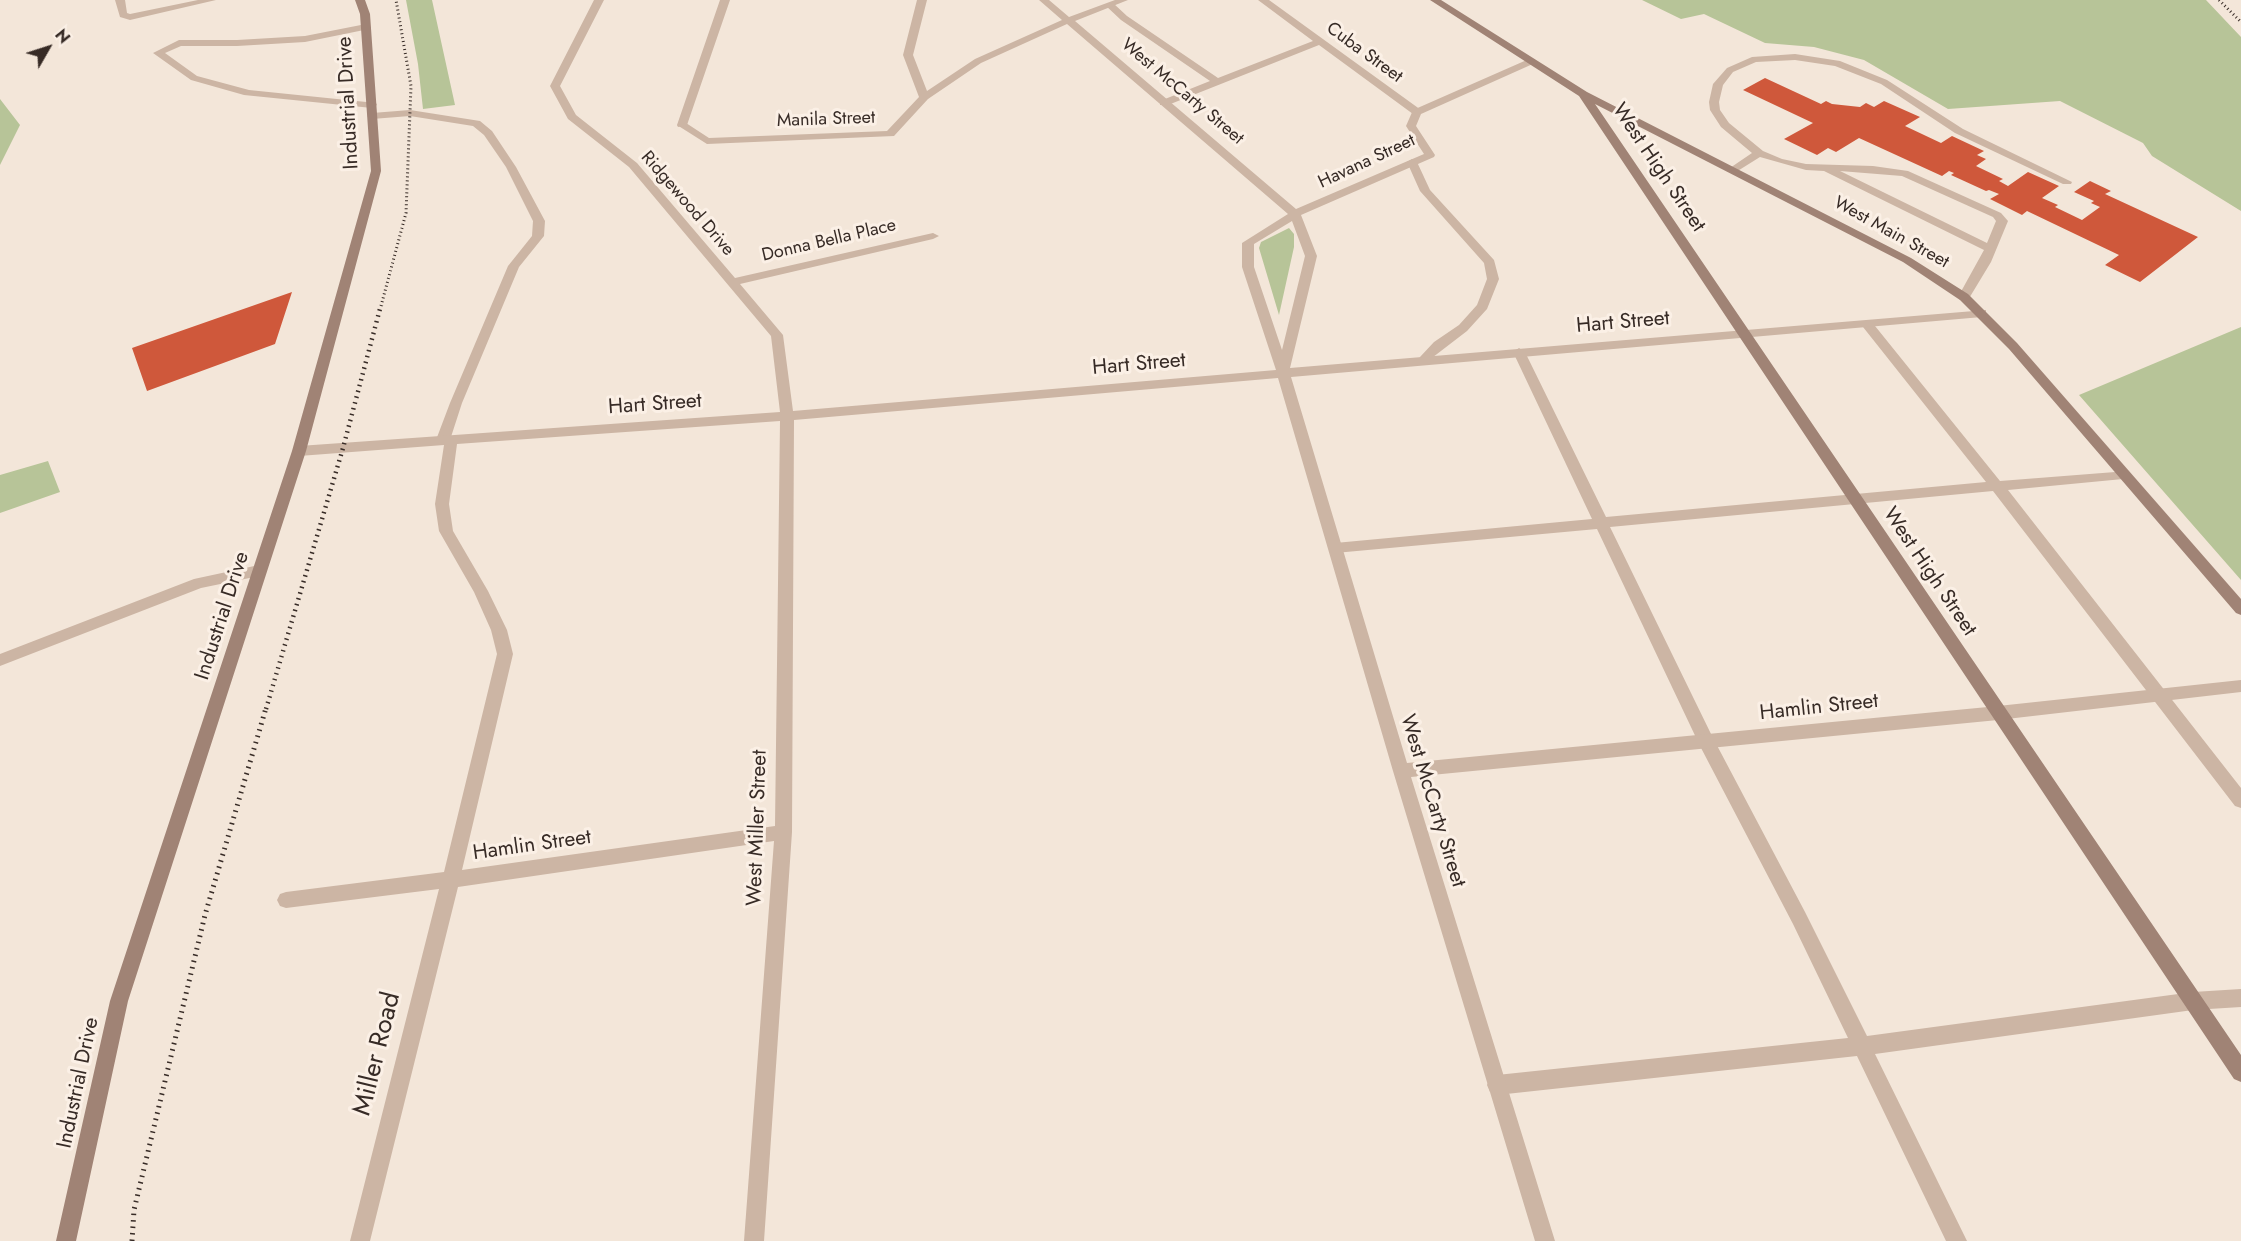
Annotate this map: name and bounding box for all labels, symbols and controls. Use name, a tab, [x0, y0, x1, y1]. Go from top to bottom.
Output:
north arrow	[18, 18, 78, 78]
street label: Cuba Street	[1322, 18, 1406, 88]
text: N	[49, 24, 75, 49]
street label: West McCarty Street	[1116, 34, 1248, 150]
street label: Industrial Drive	[333, 36, 365, 170]
street label: West High Street	[1606, 99, 1710, 237]
street label: Manila Street	[776, 107, 876, 133]
street label: Havana Street	[1315, 130, 1419, 194]
street label: Ridgewood Drive	[636, 147, 738, 261]
street label: West Main Street	[1830, 192, 1952, 274]
street label: Donna Bella Place	[760, 215, 898, 267]
street label: Hart Street	[1575, 306, 1671, 340]
street label: Hart Street	[1091, 348, 1187, 382]
street label: Hart Street	[607, 389, 703, 421]
street label: West High Street	[1877, 503, 1981, 641]
street label: Industrial Drive	[190, 549, 256, 683]
street label: Hamlin Street	[1758, 689, 1880, 727]
street label: West McCarty Street	[1394, 712, 1470, 890]
street label: West Miller Street	[743, 749, 773, 907]
street label: Hamlin Street	[471, 825, 593, 867]
street label: Miller Road	[348, 989, 408, 1119]
street label: Industrial Drive	[53, 1015, 105, 1151]

